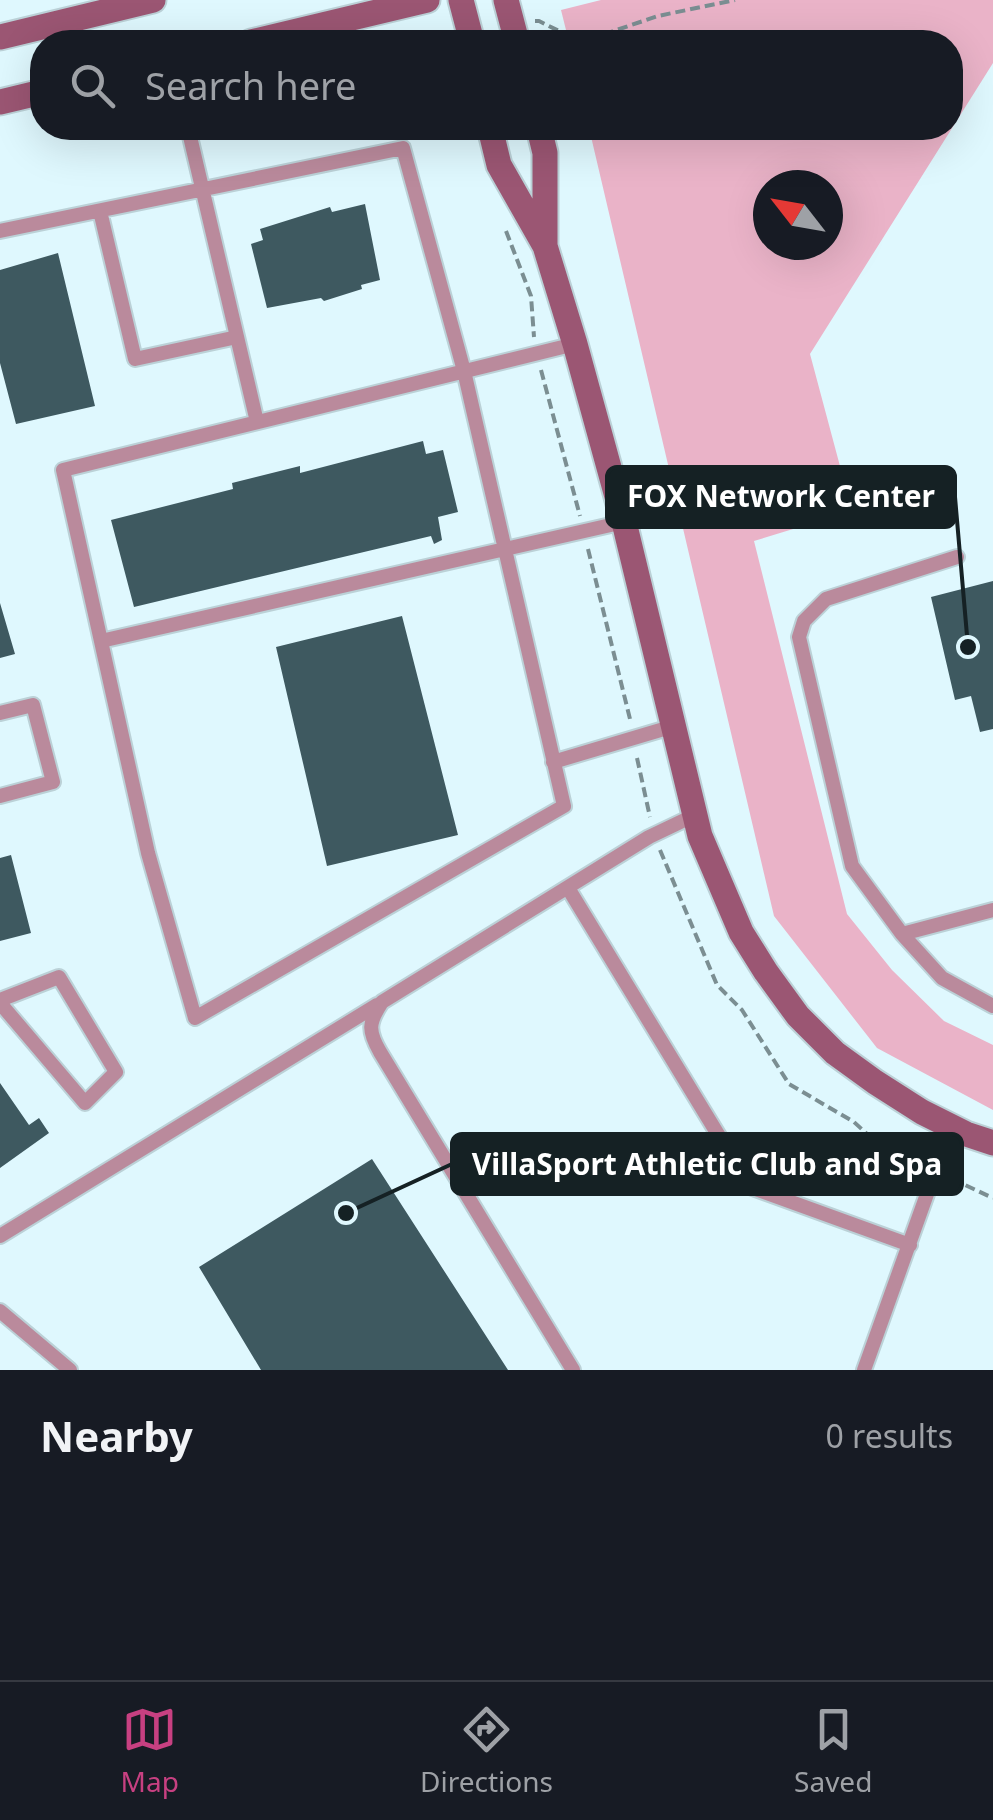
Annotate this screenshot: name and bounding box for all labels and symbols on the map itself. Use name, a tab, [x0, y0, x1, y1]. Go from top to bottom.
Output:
north arrow	[753, 170, 843, 260]
callout: FOX Network Center	[607, 467, 955, 527]
text: FOX Network Center	[627, 475, 936, 516]
callout: VillaSport Athletic Club and Spa	[452, 1134, 962, 1194]
text: VillaSport Athletic Club and Spa	[472, 1143, 942, 1184]

